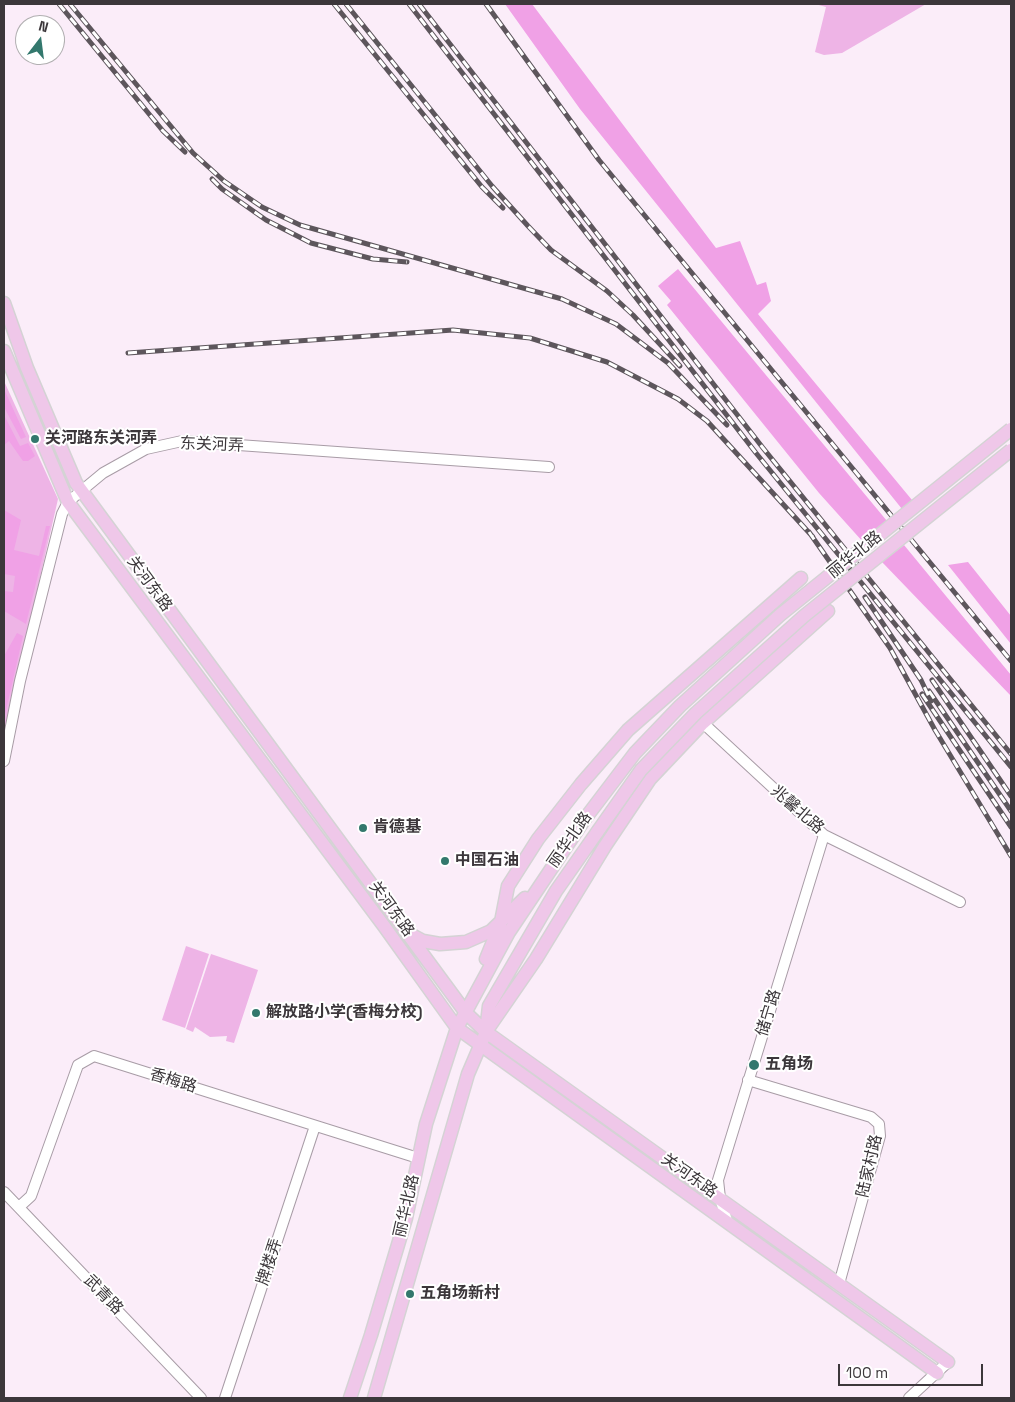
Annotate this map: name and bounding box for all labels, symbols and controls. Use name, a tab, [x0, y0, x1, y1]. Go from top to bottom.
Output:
north arrow	[15, 15, 65, 65]
text: N	[37, 17, 50, 36]
place label: 关河路东关河弄	[45, 429, 157, 449]
marker: 关河路东关河弄	[29, 433, 41, 445]
street label: 东关河弄	[180, 434, 244, 456]
street label: 丽华北路	[824, 527, 886, 583]
street label: 关河东路	[122, 552, 176, 616]
street label: 兆馨北路	[767, 782, 827, 838]
street label: 丽华北路	[544, 808, 596, 872]
place label: 肯德基	[373, 818, 421, 838]
marker: 肯德基	[357, 822, 369, 834]
place label: 中国石油	[455, 851, 519, 871]
marker: 中国石油	[439, 855, 451, 867]
street label: 关河东路	[364, 877, 418, 941]
street label: 储宁路	[753, 987, 785, 1039]
place label: 解放路小学(香梅分校)	[266, 1003, 423, 1023]
marker: 解放路小学(香梅分校)	[250, 1007, 262, 1019]
place label: 五角场	[765, 1055, 813, 1075]
marker: 五角场	[747, 1058, 761, 1072]
street label: 香梅路	[147, 1065, 199, 1097]
street label: 陆家村路	[853, 1133, 887, 1199]
street label: 关河东路	[657, 1150, 721, 1202]
street label: 丽华北路	[390, 1173, 424, 1239]
street label: 牌楼弄	[253, 1236, 287, 1288]
street label: 武青路	[79, 1271, 127, 1319]
place label: 五角场新村	[420, 1284, 500, 1304]
marker: 五角场新村	[404, 1288, 416, 1300]
scale bar	[840, 1354, 985, 1386]
text: 100 m	[846, 1363, 888, 1382]

